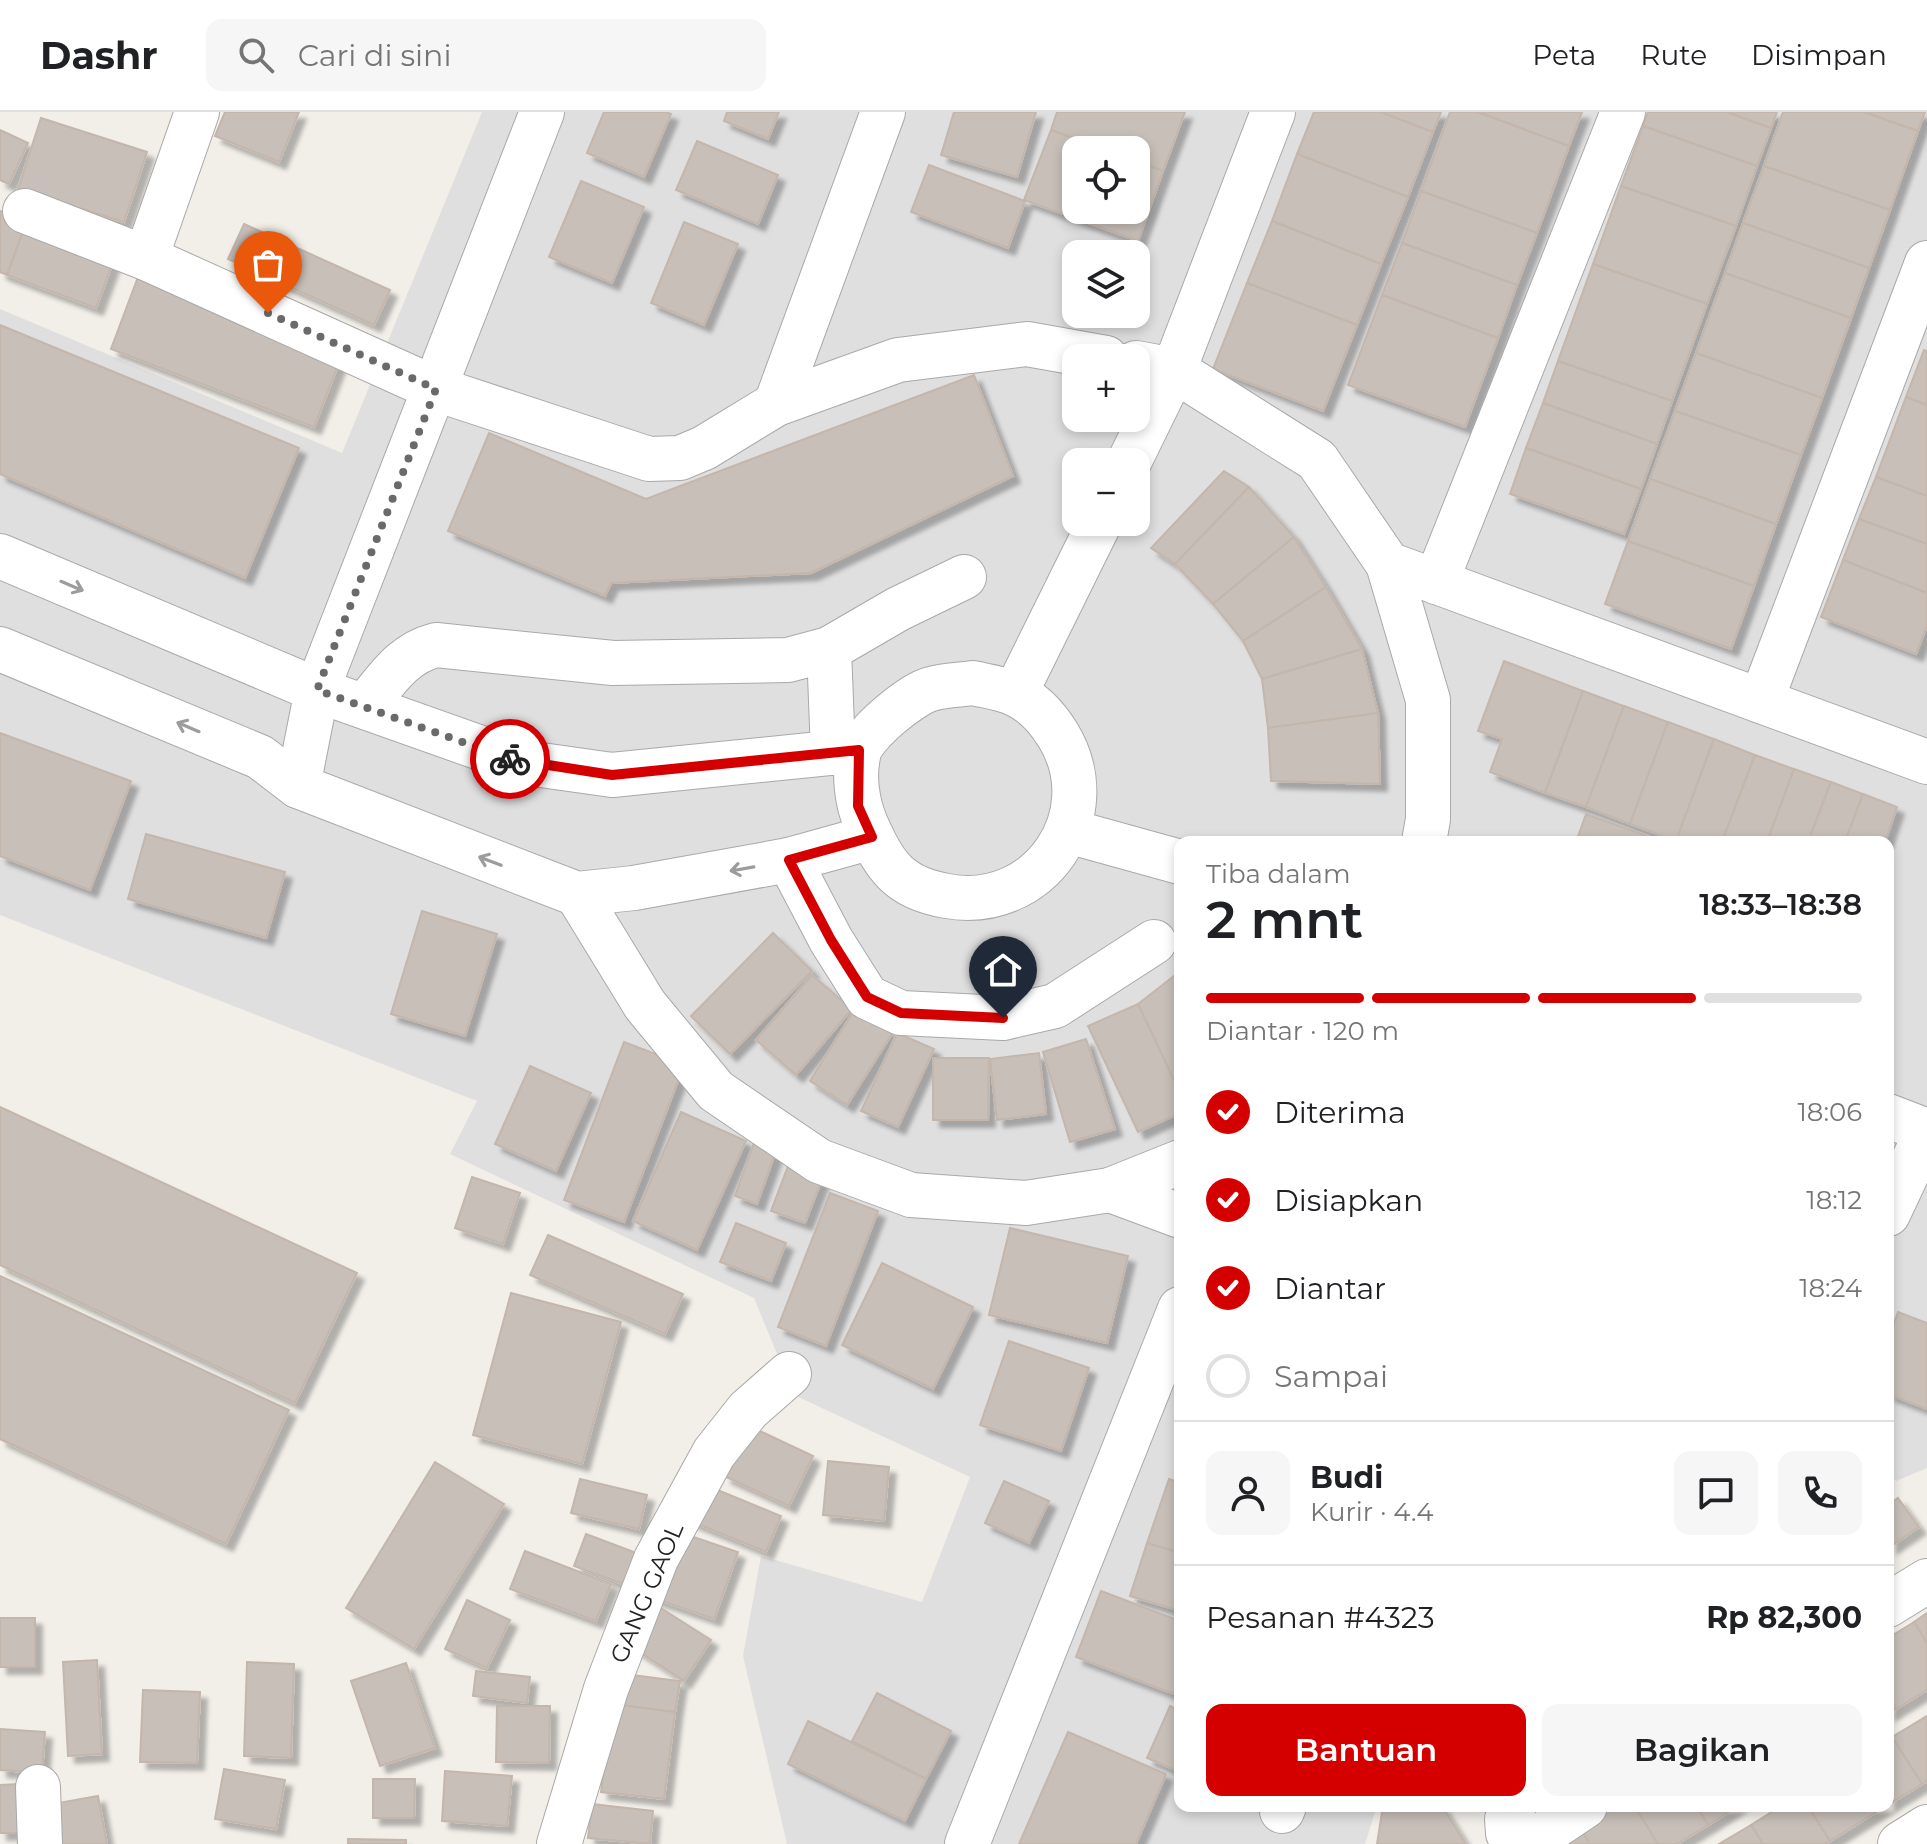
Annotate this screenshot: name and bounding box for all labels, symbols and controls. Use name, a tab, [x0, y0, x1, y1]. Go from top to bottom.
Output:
search box	[206, 19, 766, 91]
text: Dashr	[40, 32, 158, 79]
icon: search	[234, 33, 278, 77]
text: Cari di sini	[298, 37, 451, 74]
text: Peta	[1532, 38, 1596, 72]
text: Rute	[1640, 38, 1707, 72]
text: Disimpan	[1751, 38, 1887, 72]
map controls	[1062, 136, 1150, 536]
button: locate	[1062, 136, 1150, 224]
pin	[234, 231, 302, 313]
button: layers	[1062, 240, 1150, 328]
icon: bag	[246, 243, 290, 287]
button: +	[1062, 344, 1150, 432]
button: −	[1062, 448, 1150, 536]
one-way arrow	[59, 580, 84, 595]
one-way arrow	[176, 718, 201, 733]
courier	[470, 719, 550, 799]
icon: bike	[488, 737, 532, 781]
one-way arrow	[478, 853, 503, 867]
text: Tiba dalam	[1206, 858, 1351, 890]
one-way arrow	[729, 862, 755, 877]
text: 18:33–18:38	[1699, 886, 1862, 923]
text: 2 mnt	[1206, 888, 1363, 951]
pin	[969, 936, 1037, 1018]
icon: home	[981, 948, 1025, 992]
text: Diantar · 120 m	[1206, 1015, 1399, 1047]
icon: check	[1206, 1090, 1250, 1134]
text: Diterima	[1274, 1094, 1406, 1131]
text: 18:06	[1797, 1096, 1862, 1128]
icon: check	[1206, 1178, 1250, 1222]
text: Disiapkan	[1274, 1182, 1423, 1219]
text: 18:12	[1806, 1184, 1862, 1216]
icon: check	[1206, 1266, 1250, 1310]
text: Diantar	[1274, 1270, 1386, 1307]
text: 18:24	[1799, 1272, 1862, 1304]
text: Sampai	[1274, 1358, 1388, 1395]
button: person	[1206, 1451, 1290, 1535]
button: chat	[1674, 1451, 1758, 1535]
button: phone	[1778, 1451, 1862, 1535]
text: Budi	[1310, 1459, 1383, 1496]
text: Kurir · 4.4	[1310, 1496, 1433, 1528]
street label: GANG GAOL	[604, 1518, 689, 1667]
text: Pesanan #4323	[1206, 1599, 1435, 1636]
text: Rp 82,300	[1706, 1599, 1862, 1636]
button: Bantuan	[1206, 1704, 1526, 1796]
button: Bagikan	[1542, 1704, 1862, 1796]

